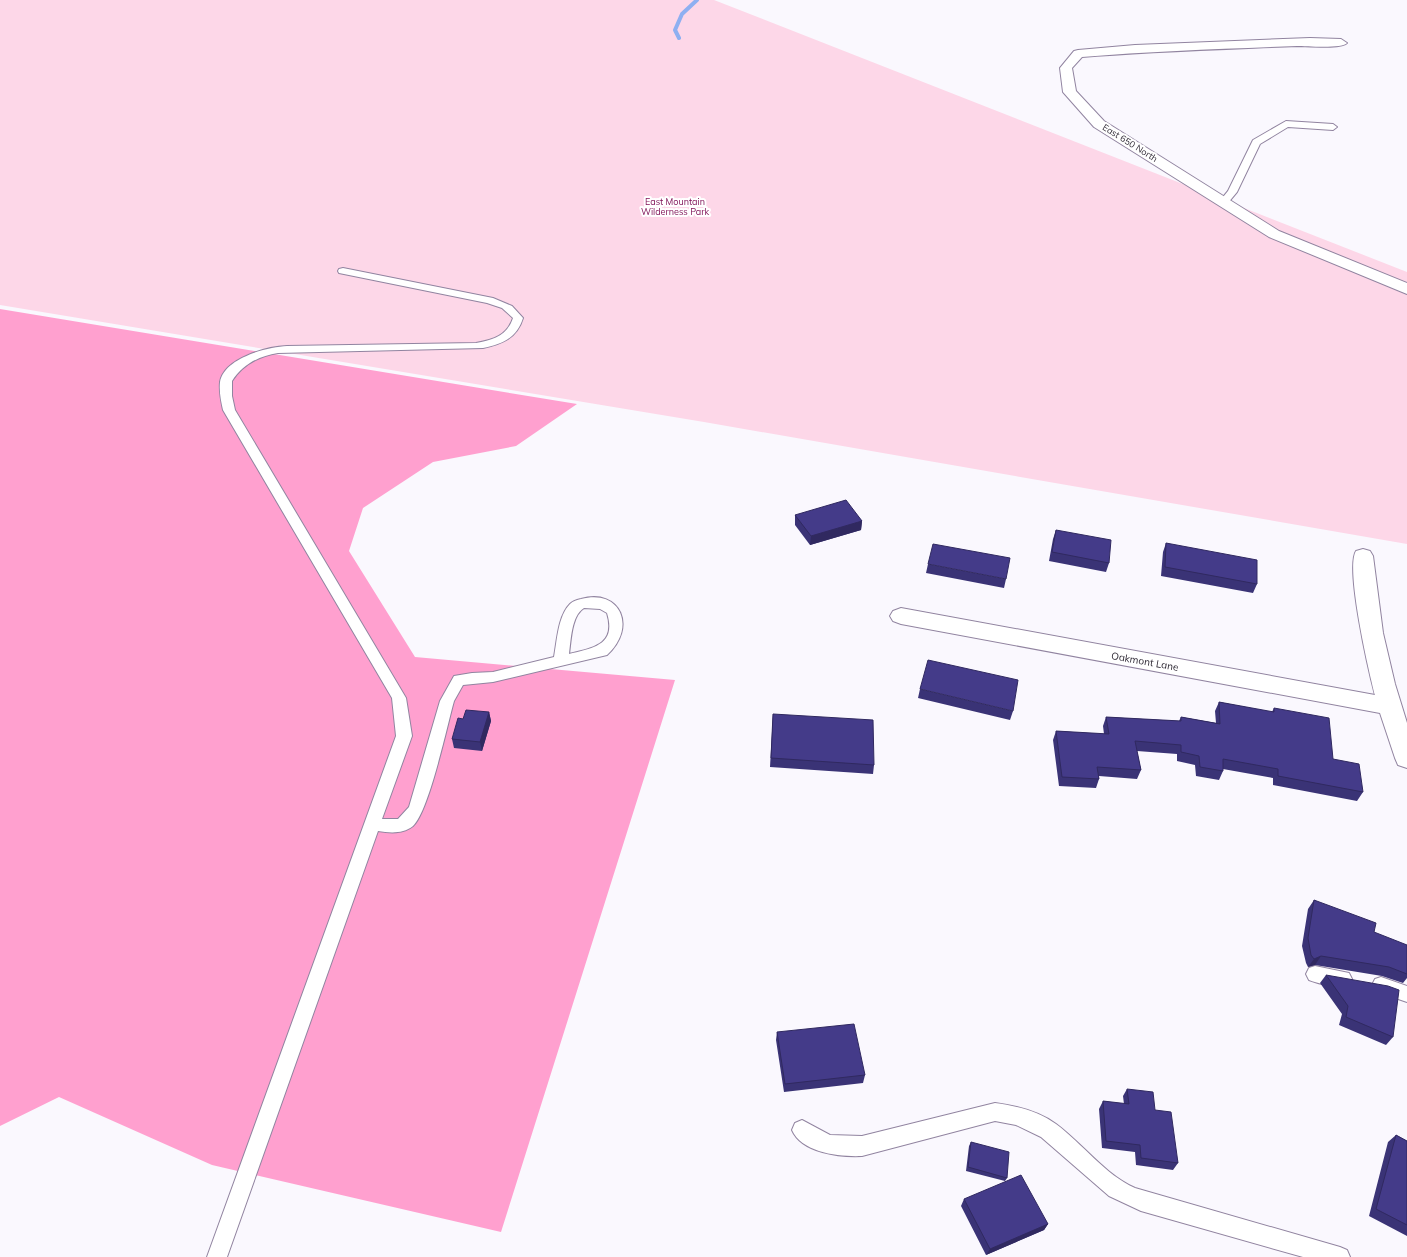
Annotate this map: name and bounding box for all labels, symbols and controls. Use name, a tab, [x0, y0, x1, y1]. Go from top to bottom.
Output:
street label: East 650 North	[1101, 121, 1160, 164]
park label: East Mountain Wilderness Park	[641, 196, 709, 217]
street label: Oakmont Lane	[1110, 649, 1180, 674]

